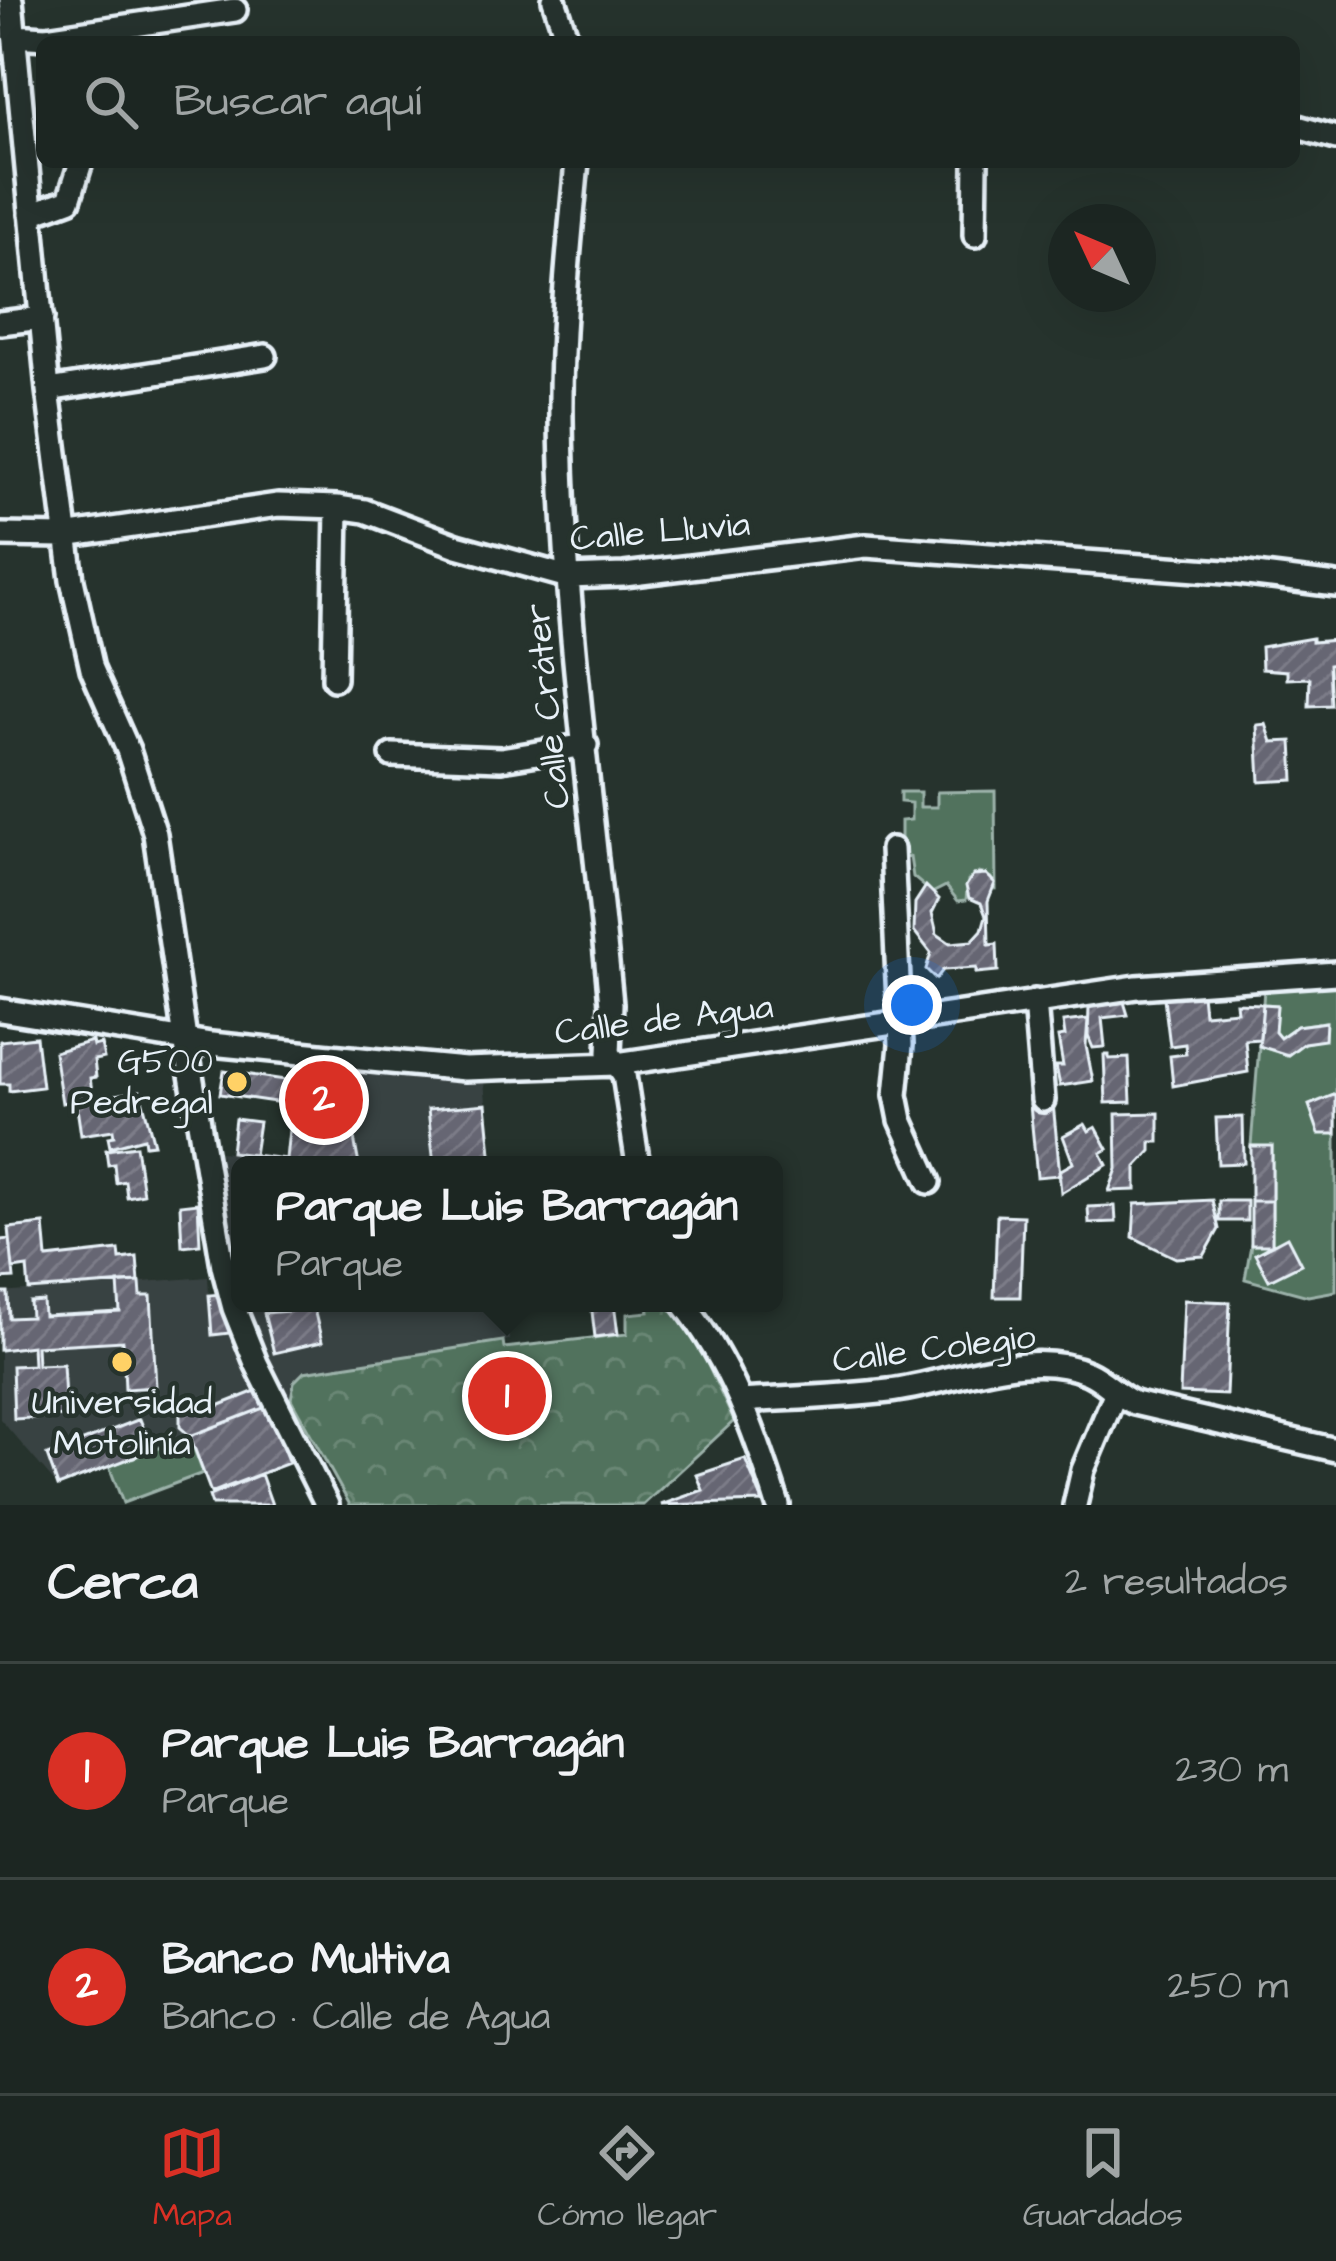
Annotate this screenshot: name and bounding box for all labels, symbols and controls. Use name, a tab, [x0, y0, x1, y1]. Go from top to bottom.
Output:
search box	[36, 36, 1300, 168]
icon: search	[78, 69, 144, 135]
text: Buscar aquí	[174, 71, 421, 133]
north arrow	[1048, 204, 1156, 312]
street label: Calle Lluvia	[568, 499, 752, 565]
street label: Calle Cráter	[512, 600, 584, 811]
your location	[882, 975, 942, 1035]
street label: Calle de Agua	[552, 981, 776, 1060]
place label: G500 Pedregal	[70, 1036, 213, 1129]
pin: 2	[285, 1055, 363, 1145]
marker: G500 Pedregal	[224, 1069, 250, 1095]
popup	[231, 1156, 783, 1312]
text: Parque Luis Barragán	[276, 1176, 738, 1238]
text: Parque	[276, 1238, 403, 1292]
street label: Calle Colegio	[830, 1311, 1039, 1388]
marker: Universidad Motolinía	[109, 1349, 135, 1375]
pin: 1	[468, 1351, 546, 1441]
place label: Universidad Motolinía	[32, 1377, 212, 1469]
text: Cerca	[48, 1548, 198, 1619]
text: 2 resultados	[1065, 1556, 1288, 1610]
text: Parque Luis Barragán	[162, 1713, 624, 1775]
text: 1	[85, 1744, 90, 1798]
text: 230 m	[1175, 1744, 1288, 1798]
text: Parque	[162, 1775, 289, 1829]
text: Banco Multiva	[162, 1929, 450, 1991]
text: 2	[76, 1960, 98, 2014]
text: 250 m	[1167, 1960, 1288, 2014]
text: Banco · Calle de Agua	[162, 1991, 550, 2045]
tab: Mapa	[153, 2120, 232, 2238]
tab: Cómo llegar	[538, 2120, 717, 2238]
tab: Guardados	[1023, 2120, 1183, 2238]

